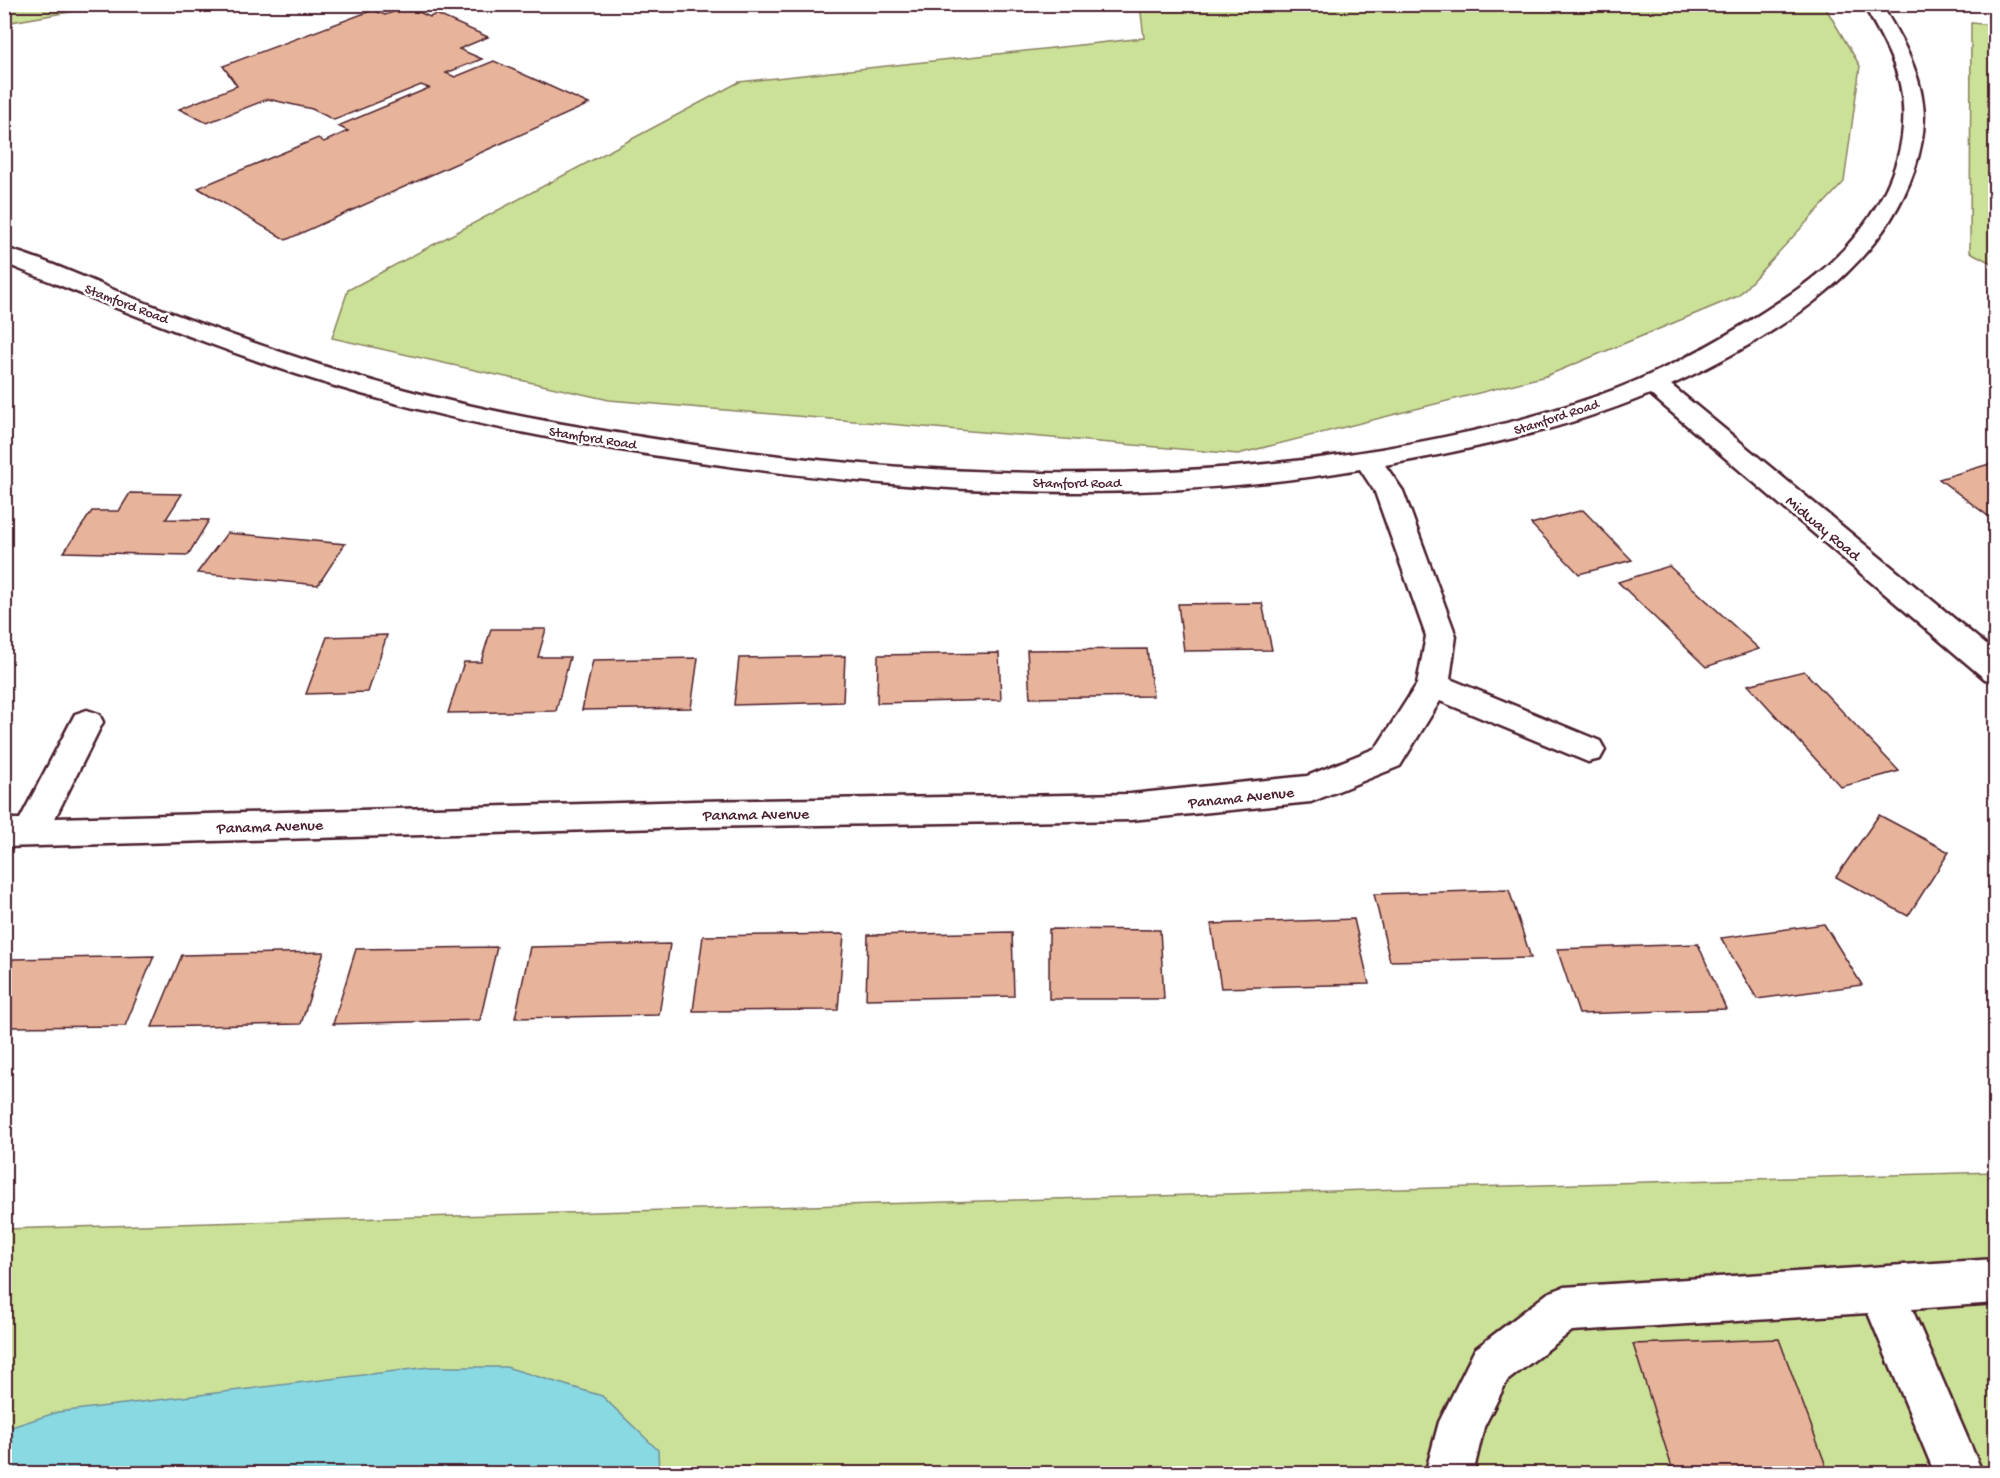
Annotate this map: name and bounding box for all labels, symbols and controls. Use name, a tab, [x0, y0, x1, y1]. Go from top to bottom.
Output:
street label: Stamford Road	[82, 282, 172, 330]
street label: Stamford Road	[1512, 396, 1603, 440]
street label: Stamford Road	[548, 424, 639, 455]
street label: Stamford Road	[1033, 476, 1123, 493]
street label: Midway Road	[1780, 493, 1864, 568]
street label: Panama Avenue	[1186, 784, 1296, 815]
street label: Panama Avenue	[702, 806, 810, 827]
street label: Panama Avenue	[216, 817, 324, 840]

